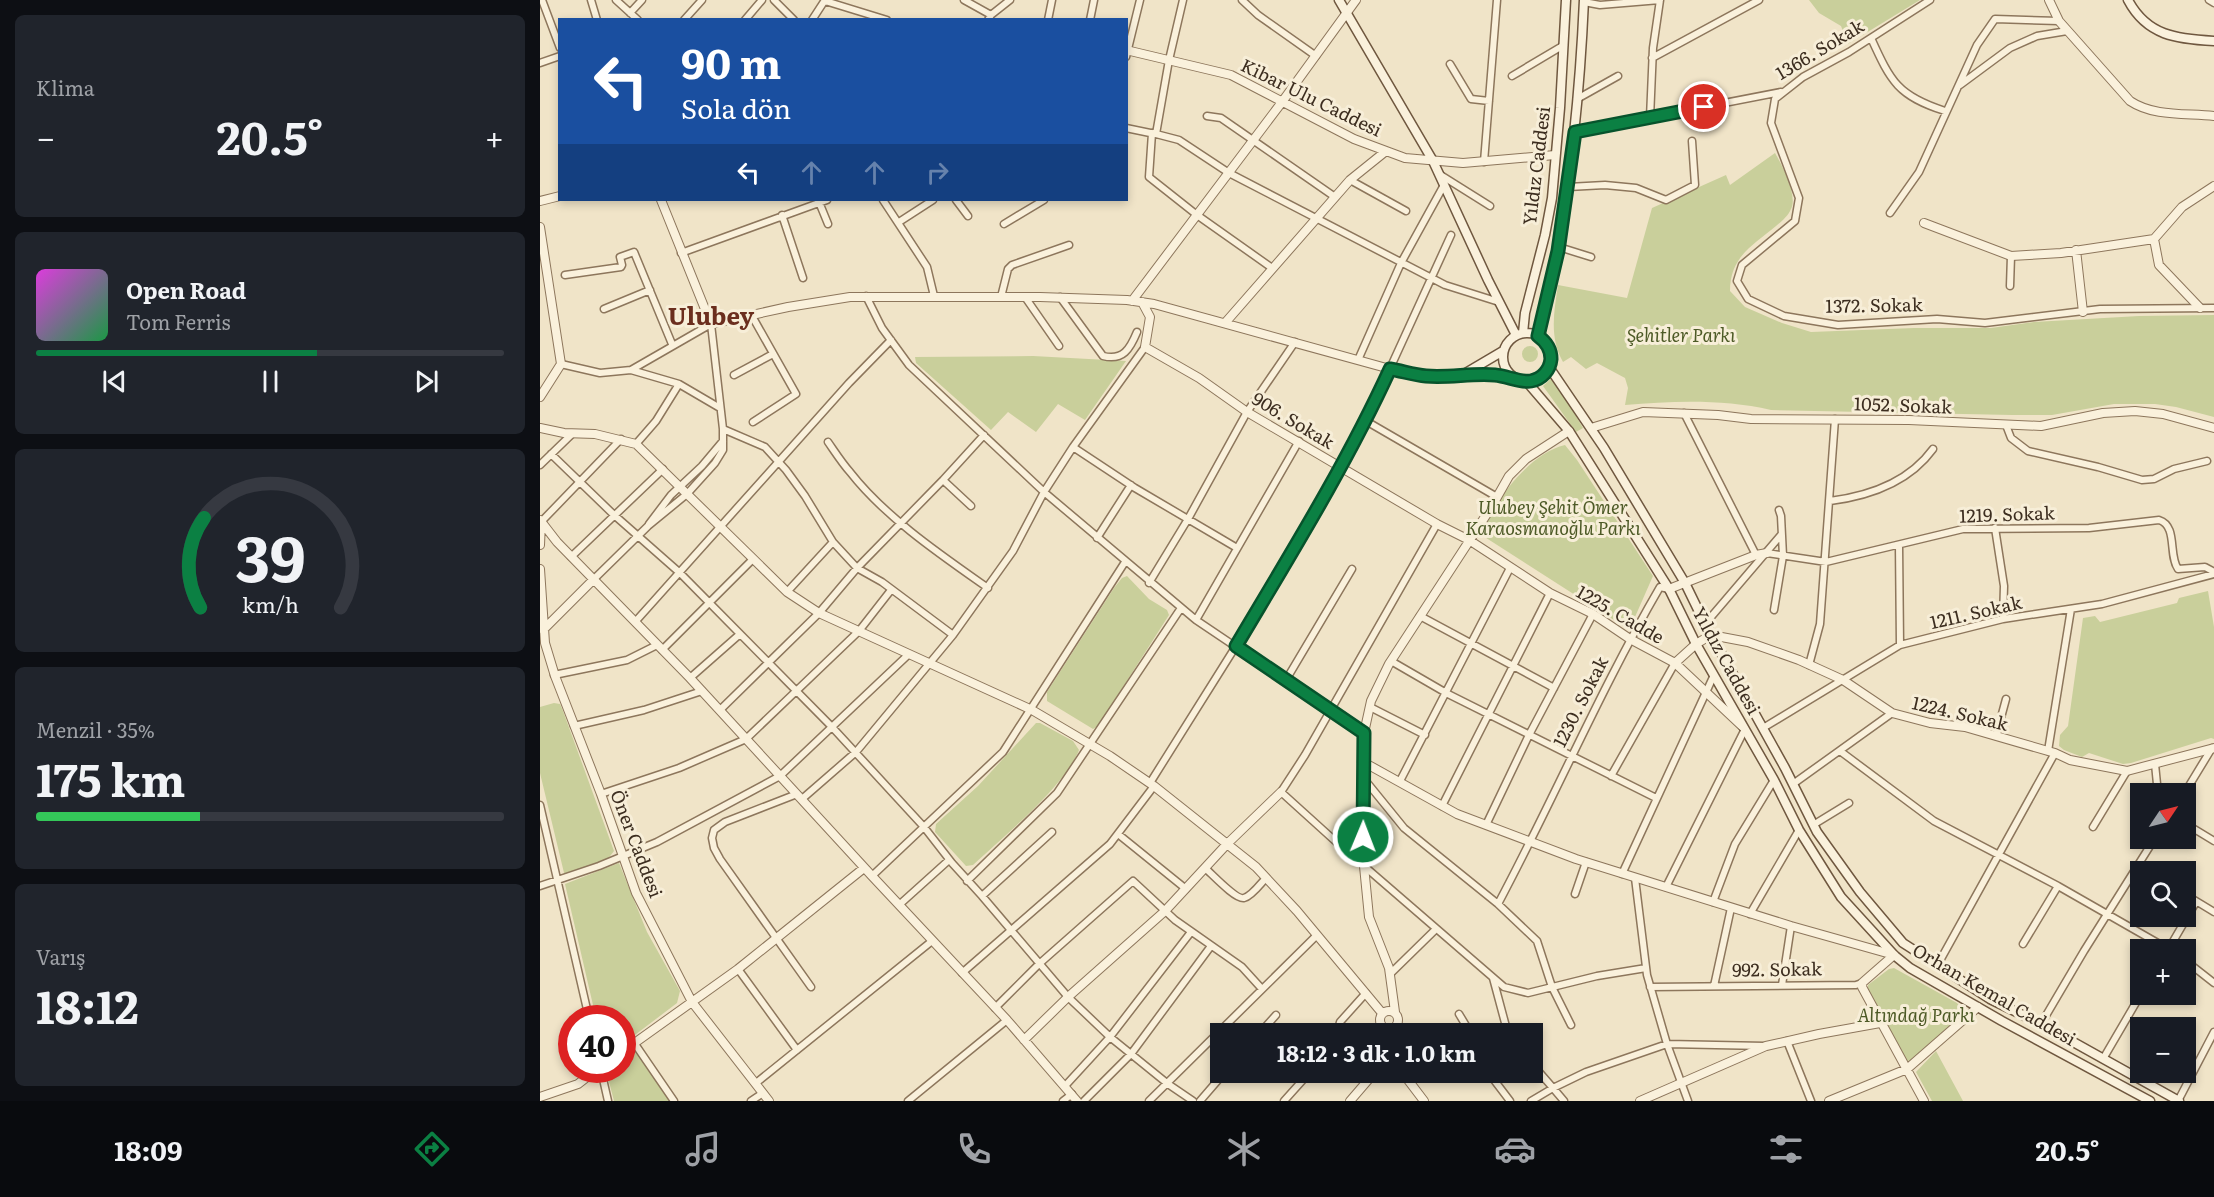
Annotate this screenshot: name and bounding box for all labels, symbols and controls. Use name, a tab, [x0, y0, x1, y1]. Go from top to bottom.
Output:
street label: 1366. Sokak	[1770, 11, 1869, 86]
text: 90 m	[681, 30, 781, 92]
icon: left	[582, 42, 660, 120]
street label: Kibar Ulu Caddesi	[1237, 51, 1387, 143]
text: Klima	[36, 72, 95, 102]
pin	[1678, 81, 1729, 132]
text: Sola dön	[681, 87, 791, 127]
icon: arrive	[1687, 90, 1720, 123]
text: 20.5°	[216, 102, 324, 169]
street label: Yıldız Caddesi	[1515, 105, 1556, 227]
text: −	[36, 111, 55, 160]
text: +	[485, 111, 504, 160]
icon: left	[732, 156, 765, 189]
icon: ahead	[795, 156, 828, 189]
icon: ahead	[858, 156, 891, 189]
icon: right	[921, 156, 954, 189]
text: Open Road	[126, 273, 246, 306]
street label: 1372. Sokak	[1825, 290, 1924, 319]
district label: Ulubey	[668, 297, 755, 332]
text: Tom Ferris	[126, 306, 231, 336]
park label: Şehitler Parkı	[1627, 321, 1736, 348]
icon: previous	[98, 365, 131, 398]
icon: pause	[254, 365, 287, 398]
icon: next	[410, 365, 443, 398]
street label: 906. Sokak	[1247, 385, 1341, 455]
street label: 1052. Sokak	[1854, 389, 1954, 420]
park label: Ulubey Şehit Ömer Karaosmanoğlu Parkı	[1465, 493, 1641, 541]
street label: 1219. Sokak	[1959, 498, 2056, 529]
text: 39	[235, 509, 305, 601]
street label: 1225. Cadde	[1572, 578, 1670, 650]
text: km/h	[241, 588, 299, 620]
street label: 1211. Sokak	[1927, 588, 2025, 635]
street label: Yıldız Caddesi	[1687, 601, 1768, 719]
street label: 1230. Sokak	[1545, 650, 1615, 751]
street label: 1224. Sokak	[1910, 688, 2012, 737]
text: Menzil · 35%	[36, 714, 155, 744]
text: 175 km	[36, 744, 185, 811]
north arrow	[2130, 783, 2196, 849]
map controls	[2130, 783, 2196, 1083]
street label: Öner Caddesi	[604, 786, 670, 901]
position arrow	[1331, 805, 1395, 869]
button: search	[2130, 861, 2196, 927]
street label: Orhan Kemal Caddesi	[1908, 936, 2082, 1052]
button: +	[2130, 939, 2196, 1005]
text: Varış	[36, 941, 85, 971]
street label: 992. Sokak	[1732, 954, 1823, 983]
text: 18:12	[36, 971, 139, 1038]
park label: Altındağ Parkı	[1857, 1001, 1975, 1028]
speed limit sign: 40	[558, 1005, 636, 1083]
button: −	[2130, 1017, 2196, 1083]
text: 18:12 · 3 dk · 1.0 km	[1277, 1036, 1476, 1069]
icon: directions	[411, 1128, 453, 1170]
icon: music	[682, 1128, 724, 1170]
icon: phone	[953, 1128, 995, 1170]
icon: climate	[1223, 1128, 1265, 1170]
icon: car	[1494, 1128, 1536, 1170]
icon: filters	[1765, 1128, 1807, 1170]
text: 18:09	[114, 1129, 183, 1169]
text: 20.5°	[2035, 1129, 2100, 1169]

